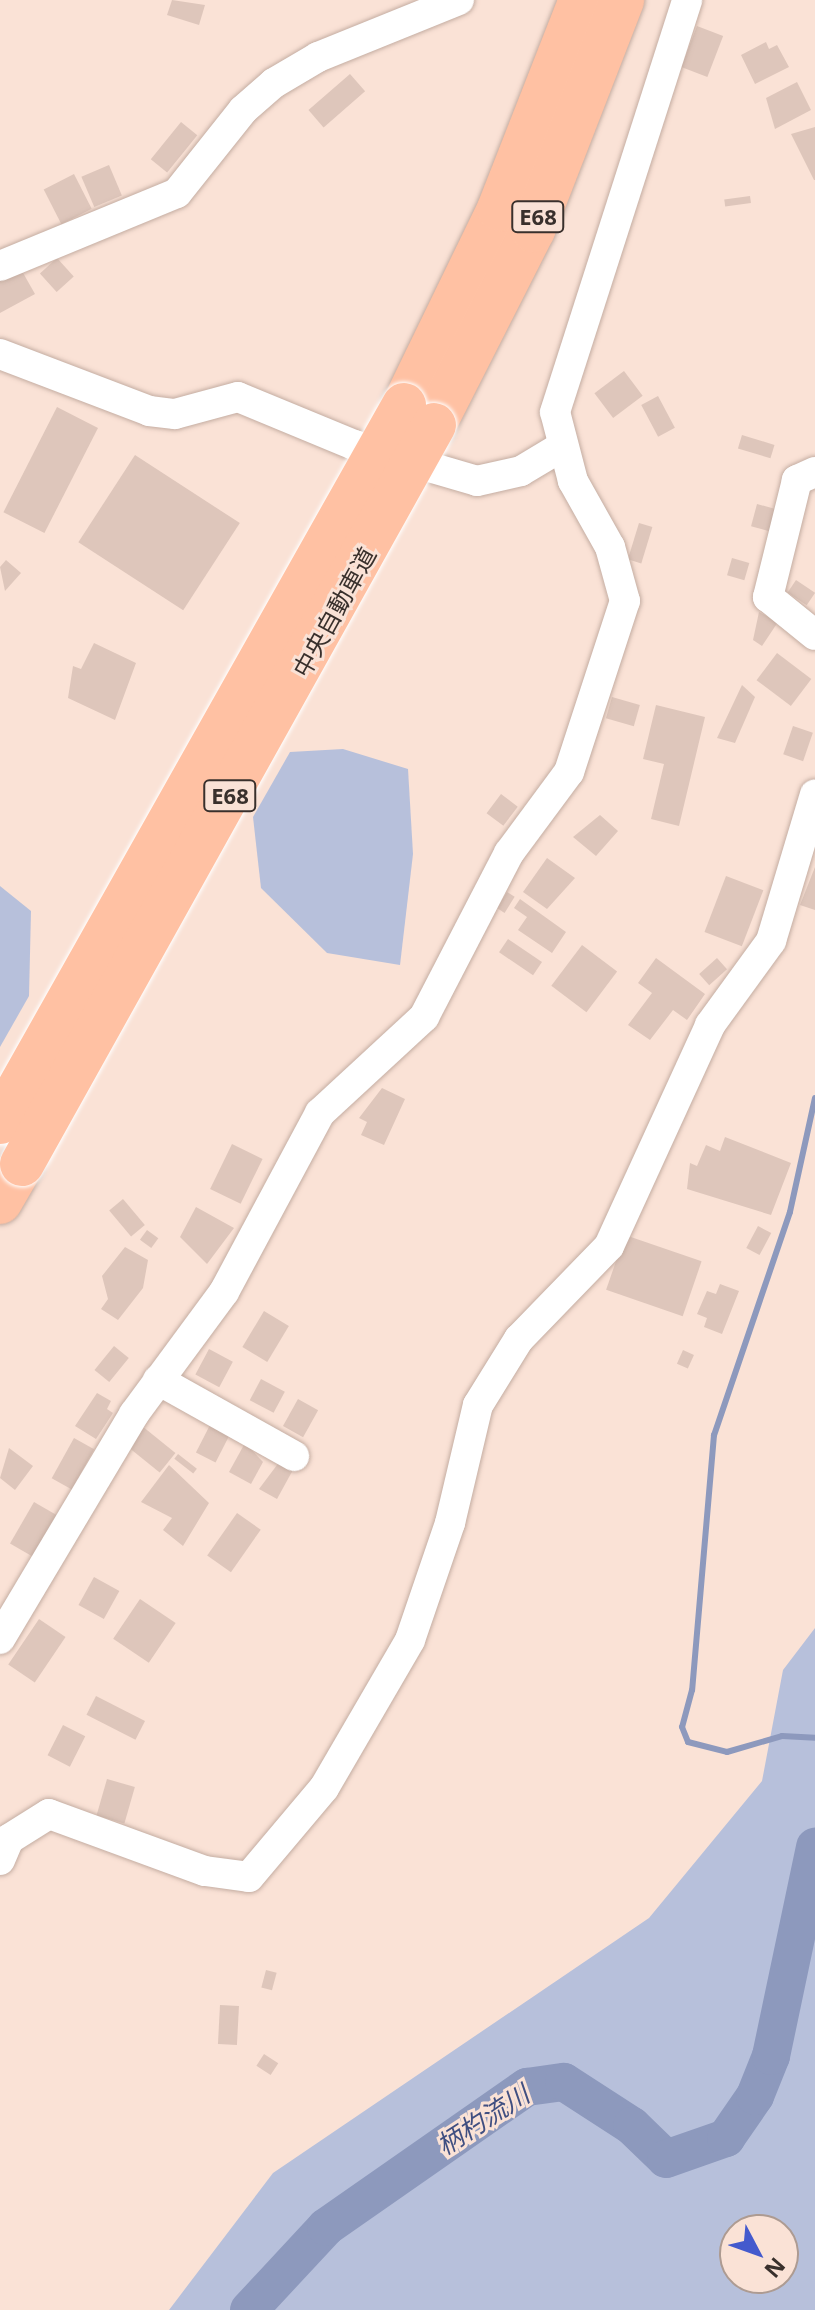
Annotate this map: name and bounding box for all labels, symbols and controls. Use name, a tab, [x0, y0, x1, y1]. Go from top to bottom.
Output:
road number: E68	[510, 199, 566, 235]
street label: 中央自動車道	[286, 542, 382, 682]
road number: E68	[202, 778, 258, 814]
water label: 柄杓流川	[431, 2079, 535, 2161]
north arrow	[719, 2214, 799, 2294]
text: N	[758, 2252, 793, 2285]

